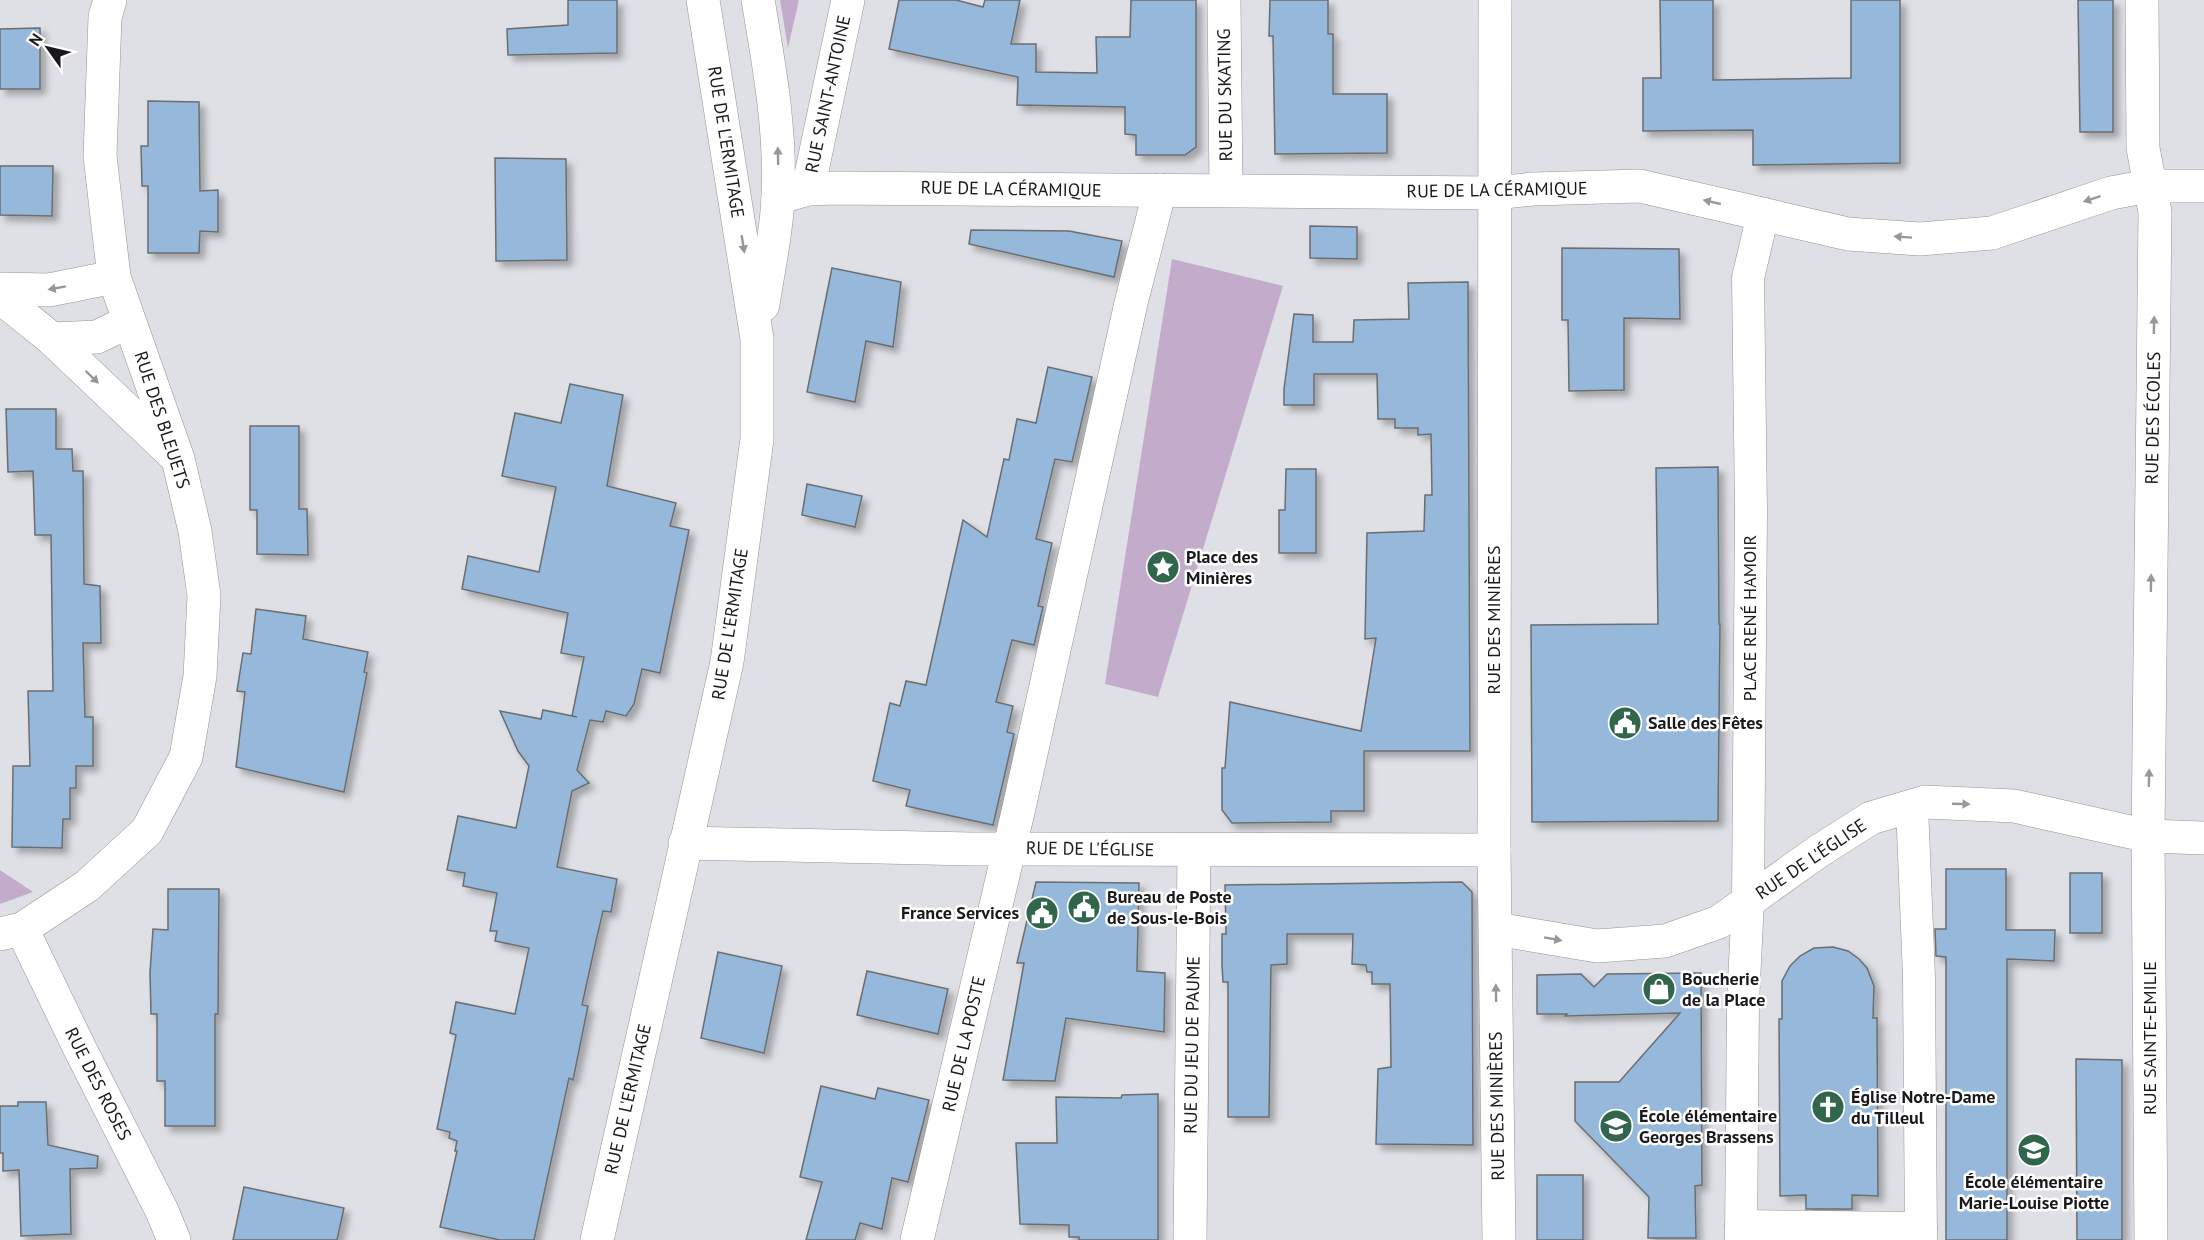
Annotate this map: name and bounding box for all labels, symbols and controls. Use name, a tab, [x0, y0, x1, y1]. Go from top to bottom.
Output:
street label: RUE SAINT-ANTOINE	[800, 13, 855, 175]
north arrow	[18, 18, 78, 78]
street label: RUE DU SKATING	[1212, 28, 1237, 162]
text: N	[24, 30, 47, 50]
street label: RUE DE L'ERMITAGE	[703, 64, 750, 220]
one-way arrow	[774, 147, 783, 166]
street label: RUE DE LA CÉRAMIQUE	[920, 175, 1102, 202]
street label: RUE DE LA CÉRAMIQUE	[1406, 176, 1588, 203]
one-way arrow	[2083, 195, 2101, 204]
one-way arrow	[1702, 197, 1721, 206]
one-way arrow	[1894, 233, 1913, 242]
one-way arrow	[738, 235, 747, 254]
one-way arrow	[48, 284, 67, 293]
one-way arrow	[2149, 315, 2159, 334]
street label: RUE DES BLEUETS	[129, 348, 196, 491]
street label: RUE DES ÉCOLES	[2140, 351, 2165, 485]
one-way arrow	[84, 369, 98, 383]
street label: PLACE RENÉ HAMOIR	[1738, 535, 1761, 701]
place label: Place des Minières	[1186, 545, 1259, 589]
street label: RUE DES MINIÈRES	[1482, 545, 1505, 695]
street label: RUE DE L'ERMITAGE	[706, 546, 753, 702]
place icon: Place des Minières	[1145, 549, 1181, 585]
one-way arrow	[2146, 573, 2156, 592]
public building icon: Salle des Fêtes	[1607, 705, 1643, 741]
place label: Salle des Fêtes	[1648, 711, 1763, 734]
one-way arrow	[2144, 768, 2154, 787]
one-way arrow	[1952, 799, 1971, 808]
street label: RUE DE L'ÉGLISE	[1751, 813, 1870, 904]
street label: RUE DE L'ÉGLISE	[1026, 836, 1154, 861]
place label: Bureau de Poste de Sous-le-Bois	[1107, 885, 1232, 929]
public building icon: Bureau de Poste de Sous-le-Bois	[1066, 889, 1102, 925]
public building icon: France Services	[1024, 895, 1060, 931]
place label: France Services	[901, 901, 1019, 924]
one-way arrow	[1544, 934, 1563, 943]
street label: RUE DU JEU DE PAUME	[1178, 956, 1205, 1134]
street label: RUE SAINTE-EMILIE	[2138, 961, 2161, 1115]
place label: Boucherie de la Place	[1682, 967, 1765, 1011]
shop icon: Boucherie de la Place	[1641, 971, 1677, 1007]
street label: RUE DE LA POSTE	[937, 974, 990, 1114]
one-way arrow	[1491, 983, 1501, 1002]
street label: RUE DE L'ERMITAGE	[599, 1022, 656, 1176]
street label: RUE DES ROSES	[60, 1023, 137, 1144]
street label: RUE DES MINIÈRES	[1484, 1031, 1509, 1181]
place label: Église Notre-Dame du Tilleul	[1851, 1085, 1995, 1129]
church icon: Église Notre-Dame du Tilleul	[1810, 1089, 1846, 1125]
place label: École élémentaire Georges Brassens	[1639, 1104, 1777, 1148]
school or university icon: École élémentaire Georges Brassens	[1598, 1108, 1634, 1144]
school or university icon: École élémentaire Marie-Louise Piotte	[2016, 1132, 2052, 1168]
place label: École élémentaire Marie-Louise Piotte	[1959, 1170, 2109, 1214]

